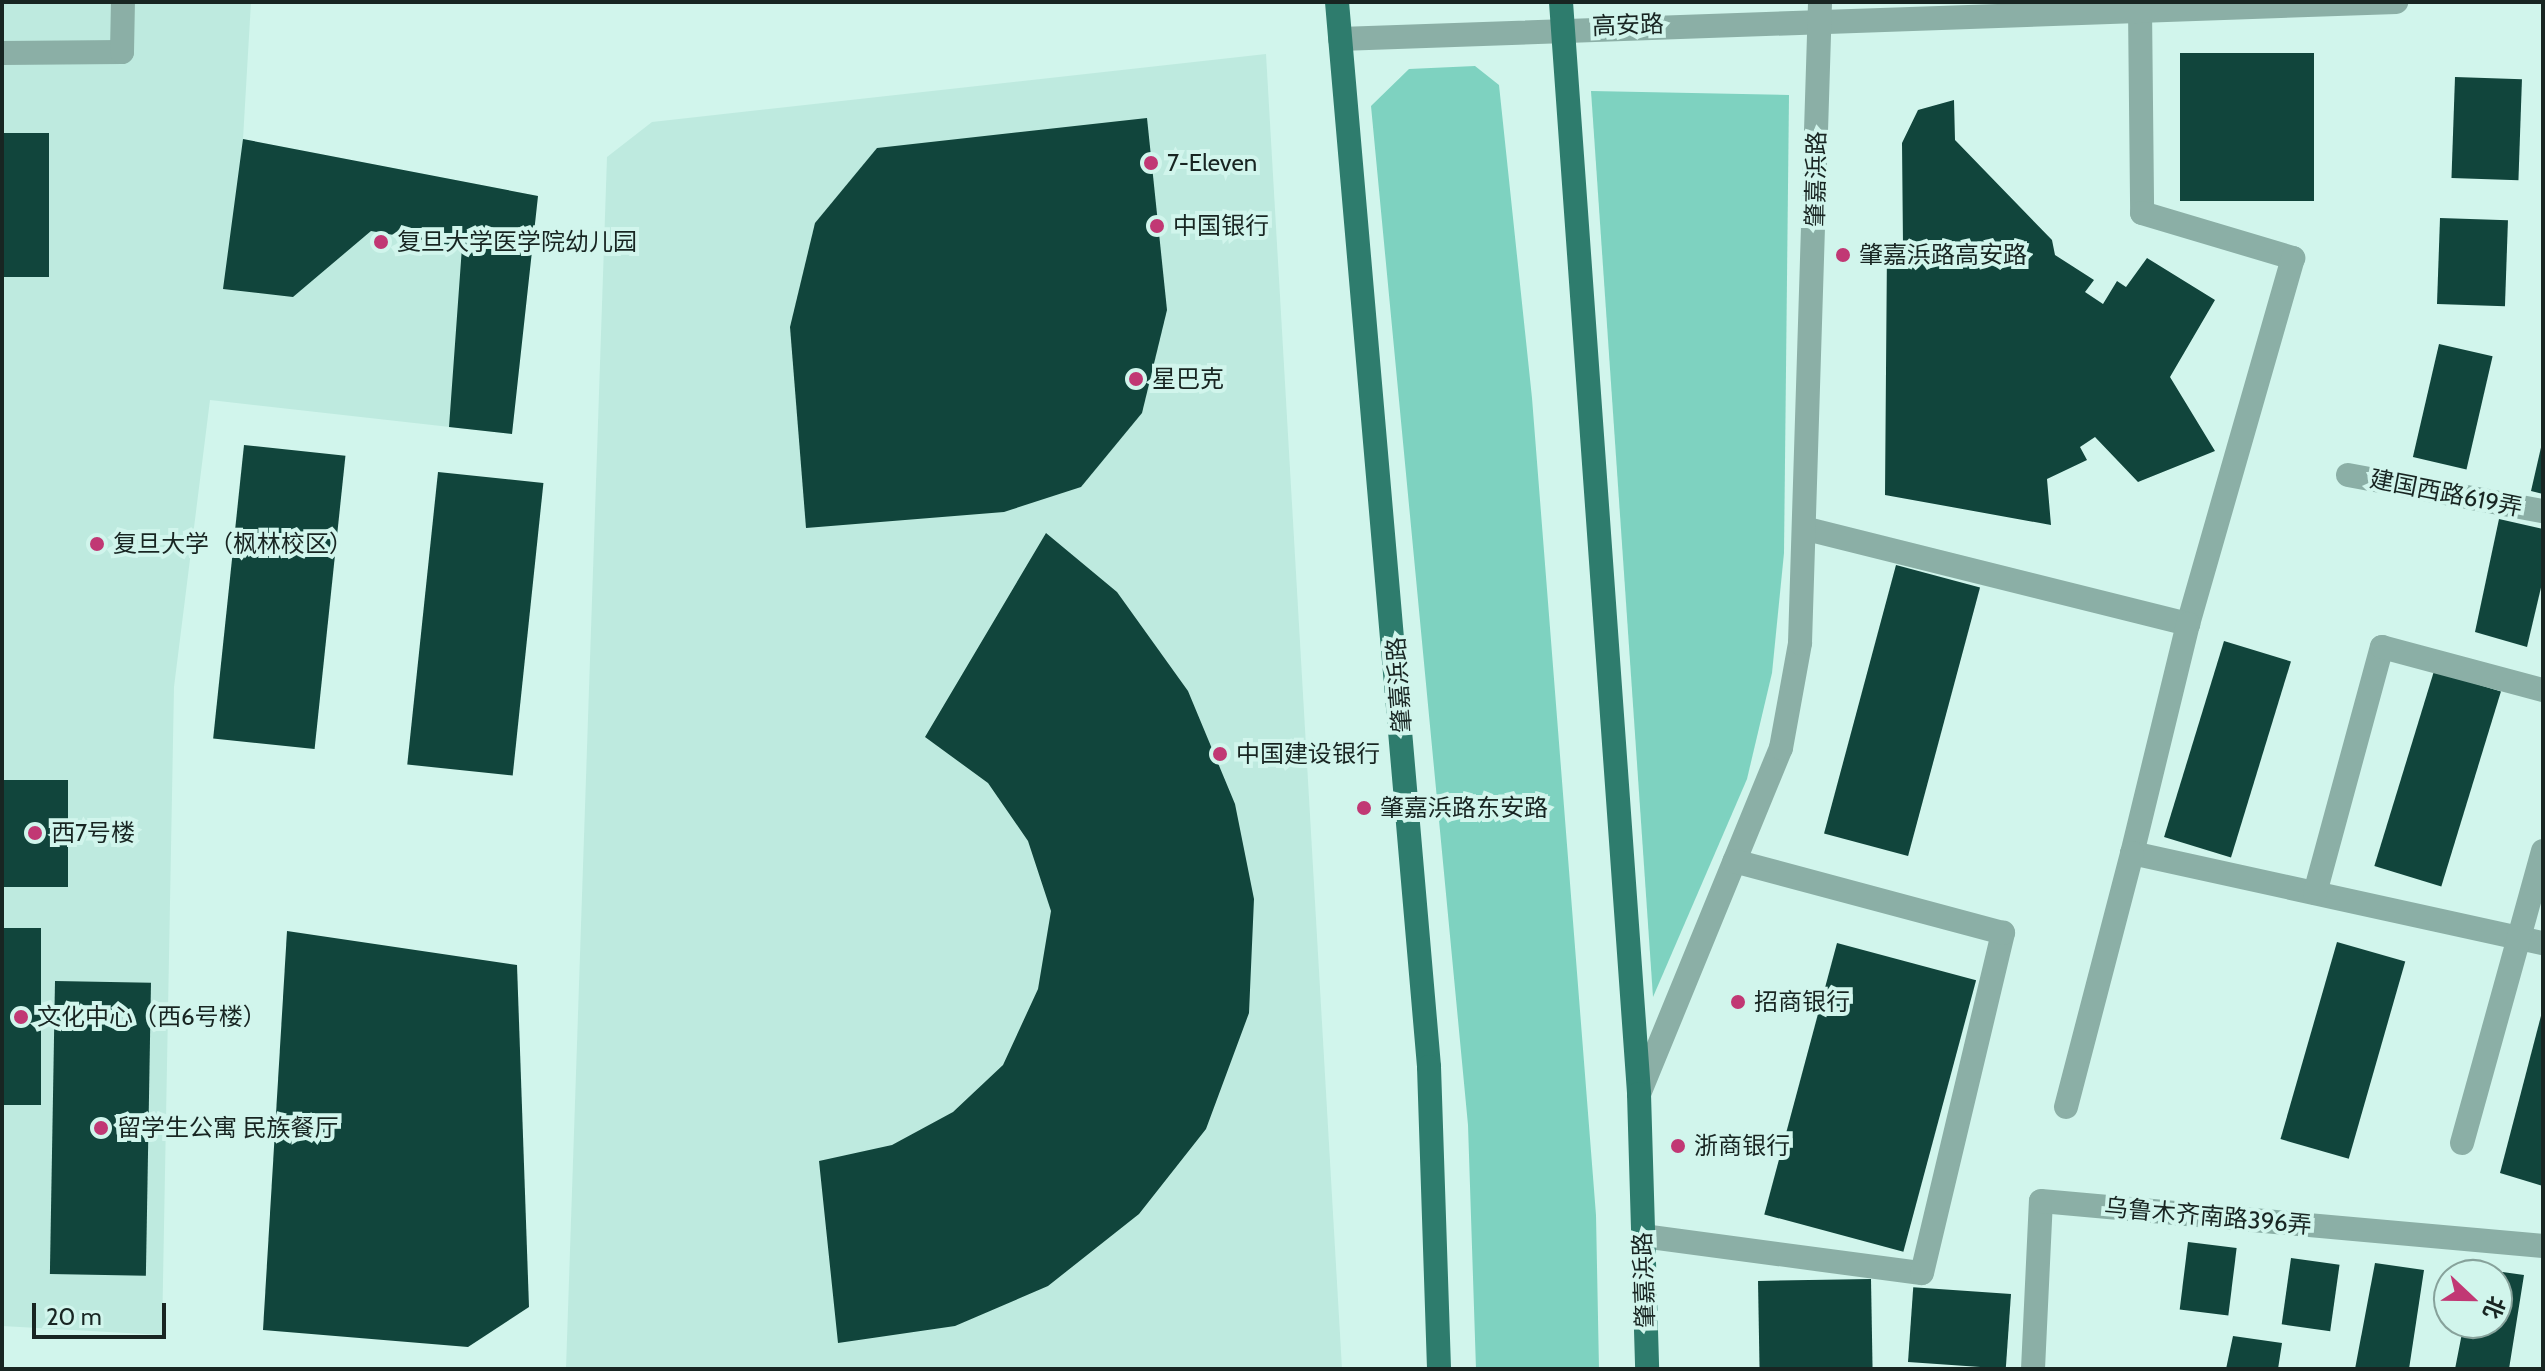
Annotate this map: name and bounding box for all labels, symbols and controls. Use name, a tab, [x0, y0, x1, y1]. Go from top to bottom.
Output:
street label: 高安路	[1592, 9, 1664, 41]
street label: 肇嘉浜路	[1801, 131, 1831, 227]
place label: 7-Eleven	[1167, 149, 1257, 177]
marker: 7-Eleven	[1142, 154, 1160, 172]
place label: 中国银行	[1173, 212, 1269, 240]
marker: 中国银行	[1148, 217, 1166, 235]
place label: 复旦大学医学院幼儿园	[397, 228, 637, 256]
marker: 复旦大学医学院幼儿园	[372, 233, 390, 251]
place label: 肇嘉浜路高安路	[1859, 241, 2027, 269]
marker: 肇嘉浜路高安路	[1834, 246, 1852, 264]
place label: 星巴克	[1152, 365, 1224, 393]
marker: 星巴克	[1127, 370, 1145, 388]
street label: 建国西路619弄	[2367, 464, 2525, 522]
place label: 复旦大学（枫林校区）	[113, 530, 353, 558]
marker: 复旦大学（枫林校区）	[88, 535, 106, 553]
street label: 肇嘉浜路	[1381, 636, 1417, 734]
place label: 中国建设银行	[1236, 740, 1380, 768]
marker: 中国建设银行	[1211, 745, 1229, 763]
place label: 肇嘉浜路东安路	[1380, 794, 1548, 822]
marker: 肇嘉浜路东安路	[1355, 799, 1373, 817]
place label: 西7号楼	[51, 819, 135, 847]
marker: 西7号楼	[26, 824, 44, 842]
place label: 招商银行	[1754, 988, 1850, 1016]
marker: 招商银行	[1729, 993, 1747, 1011]
place label: 文化中心（西6号楼）	[37, 1003, 267, 1031]
marker: 文化中心（西6号楼）	[12, 1008, 30, 1026]
place label: 留学生公寓 民族餐厅	[117, 1114, 338, 1142]
marker: 留学生公寓 民族餐厅	[92, 1119, 110, 1137]
place label: 浙商银行	[1694, 1132, 1790, 1160]
marker: 浙商银行	[1669, 1137, 1687, 1155]
street label: 乌鲁木齐南路396弄	[2103, 1193, 2313, 1239]
street label: 肇嘉浜路	[1628, 1232, 1660, 1328]
north arrow	[2433, 1259, 2513, 1339]
scale bar	[36, 1287, 170, 1337]
text: 北	[2477, 1292, 2511, 1323]
text: 20 m	[46, 1302, 102, 1331]

